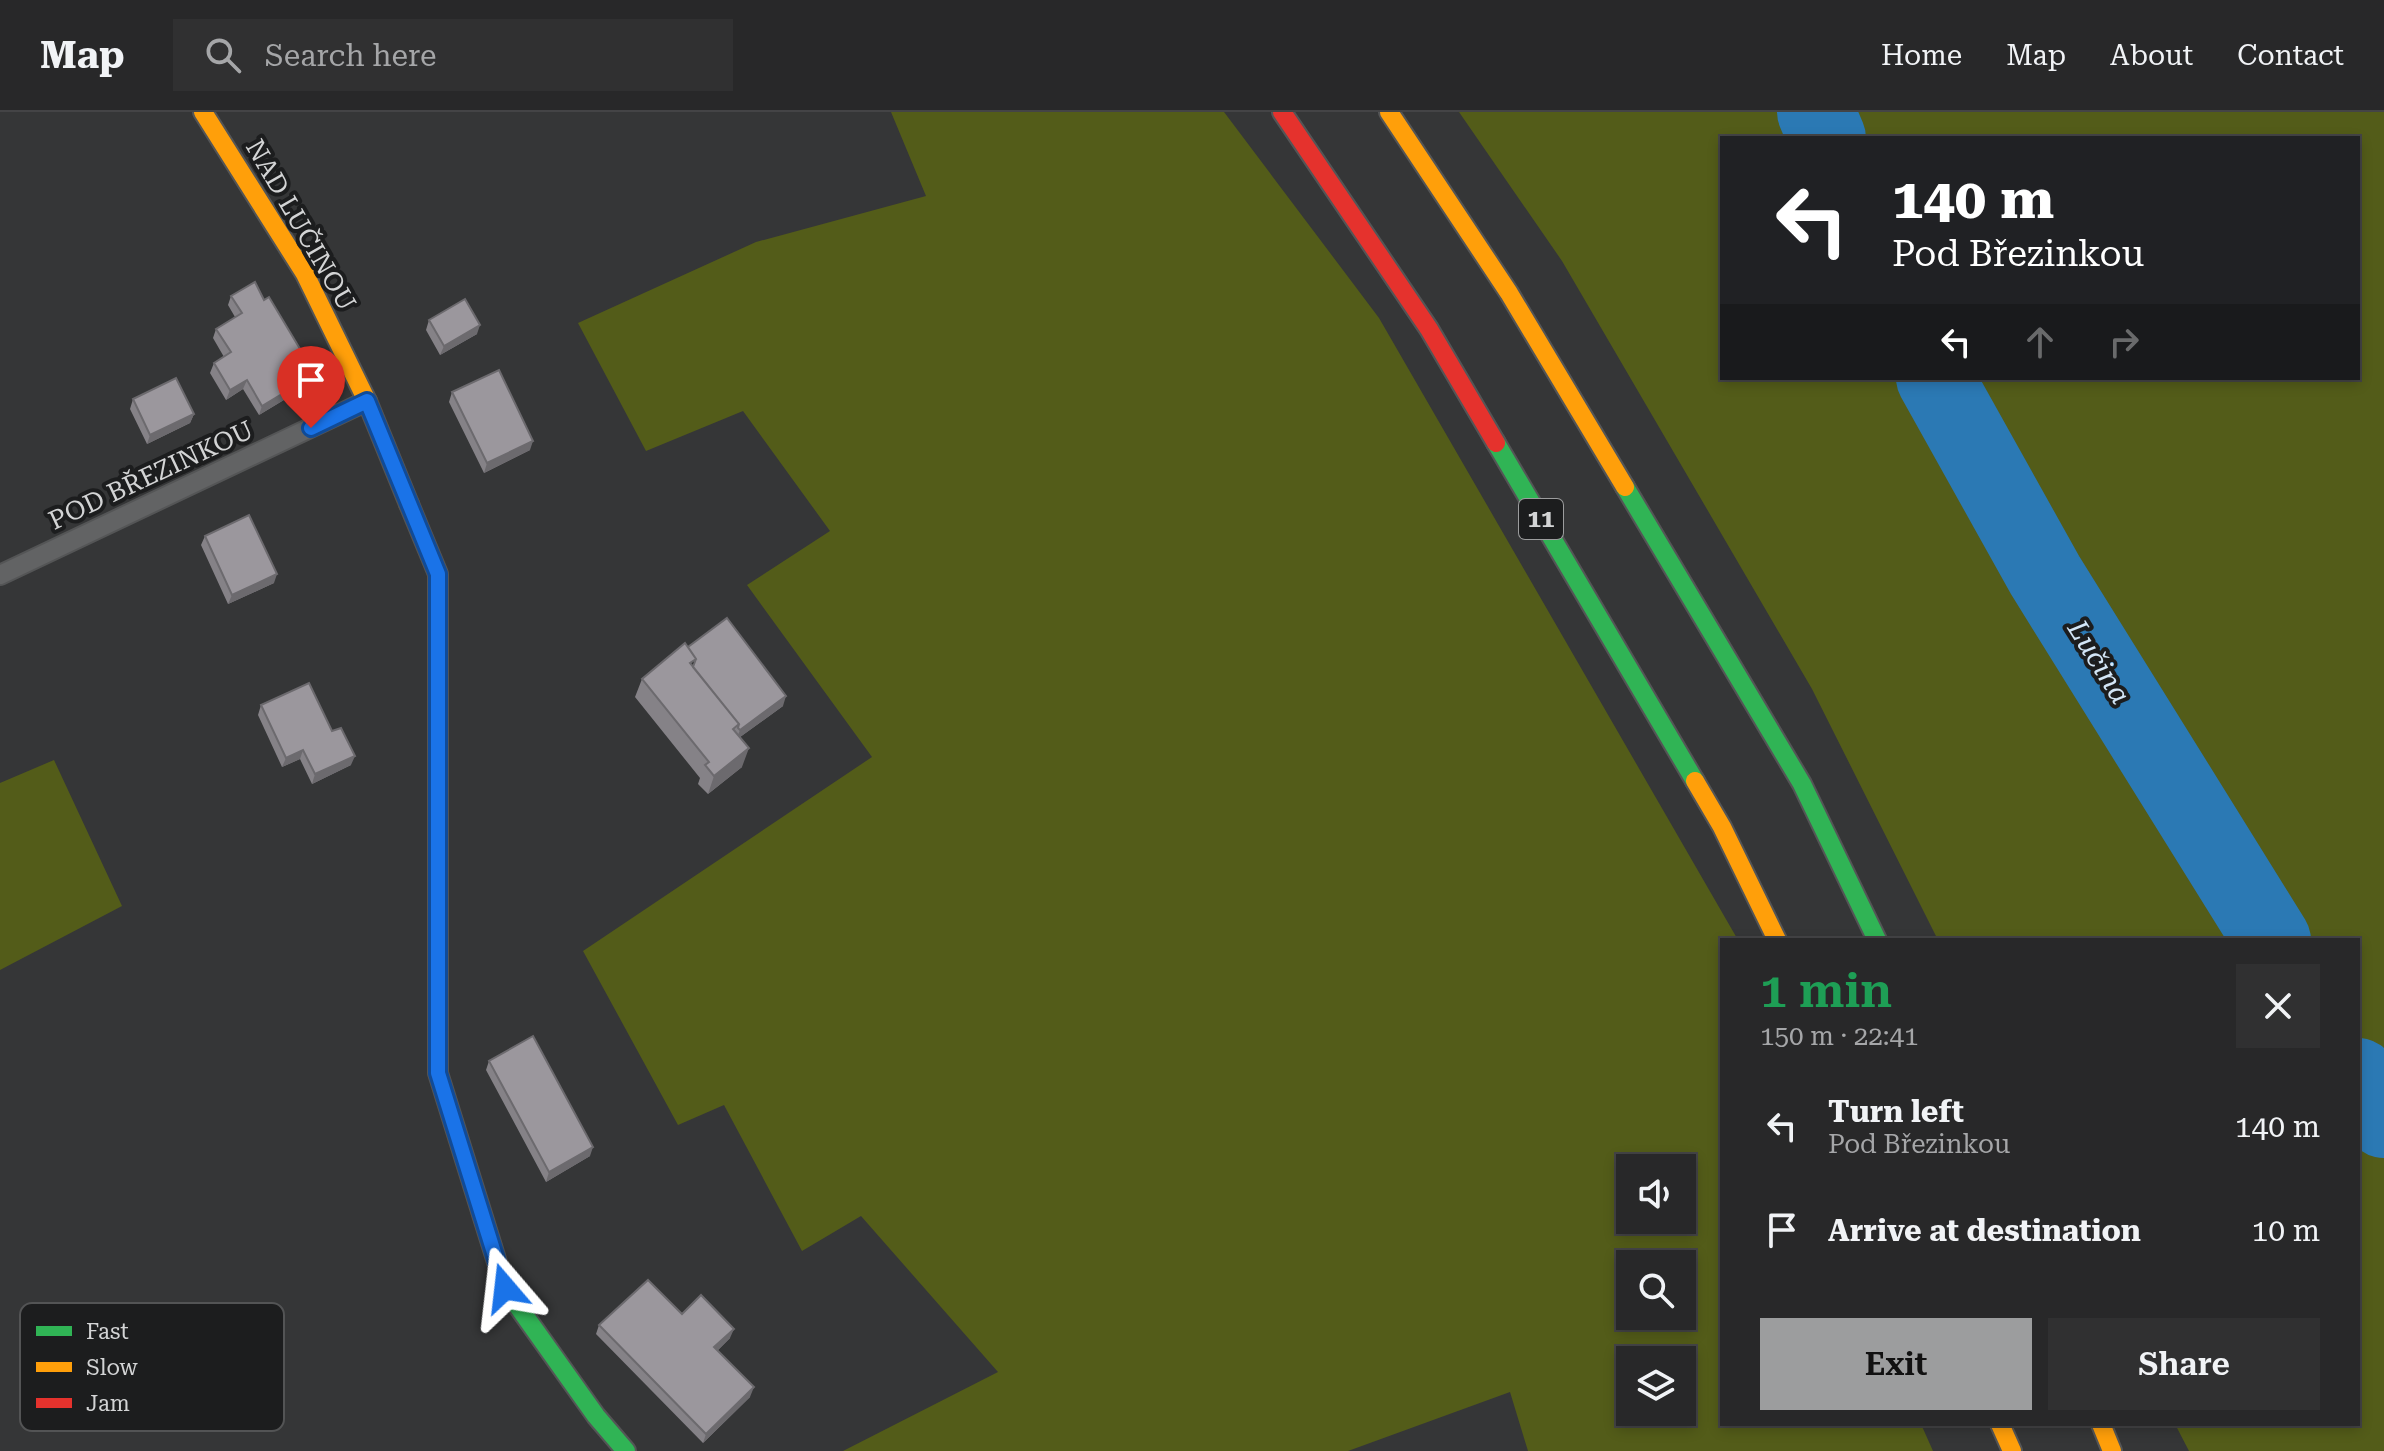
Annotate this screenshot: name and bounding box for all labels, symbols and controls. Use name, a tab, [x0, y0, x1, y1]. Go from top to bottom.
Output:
search box	[173, 19, 733, 91]
text: Map	[40, 33, 125, 77]
icon: search	[201, 33, 245, 77]
text: Search here	[265, 38, 437, 73]
text: Home	[1881, 39, 1962, 72]
text: Map	[2006, 39, 2066, 72]
text: About	[2110, 39, 2193, 72]
text: Contact	[2237, 39, 2344, 72]
street label: NAD LUČINOU	[240, 134, 363, 316]
text: 140 m	[1892, 166, 2054, 232]
icon: left	[1760, 168, 1864, 272]
text: Pod Březinkou	[1892, 233, 2144, 275]
icon: left	[1934, 320, 1978, 364]
icon: ahead	[2018, 320, 2062, 364]
icon: right	[2102, 320, 2146, 364]
pin	[277, 346, 345, 428]
icon: arrive	[289, 358, 333, 402]
street label: POD BŘEZINKOU	[43, 413, 258, 536]
road number: 11	[1519, 499, 1563, 539]
water label: Lučina	[2060, 613, 2137, 710]
text: 1 min	[1760, 963, 1892, 1019]
button: close	[2236, 964, 2320, 1048]
text: 150 m · 22:41	[1760, 1021, 1919, 1051]
text: Turn left	[1828, 1094, 1964, 1129]
icon: left	[1760, 1104, 1804, 1148]
text: 140 m	[2235, 1109, 2320, 1144]
text: Pod Březinkou	[1828, 1129, 2010, 1159]
map controls	[1616, 1154, 1696, 1426]
button: sound	[1616, 1154, 1696, 1234]
icon: arrive	[1760, 1208, 1804, 1252]
text: Arrive at destination	[1828, 1213, 2141, 1248]
text: 10 m	[2251, 1213, 2320, 1248]
position arrow	[463, 1246, 547, 1330]
button: search	[1616, 1250, 1696, 1330]
legend	[20, 1303, 284, 1431]
button: Exit	[1760, 1318, 2032, 1410]
button: Share	[2048, 1318, 2320, 1410]
text: Fast	[86, 1319, 129, 1344]
button: layers	[1616, 1346, 1696, 1426]
text: Slow	[86, 1355, 139, 1380]
text: Jam	[86, 1391, 130, 1416]

